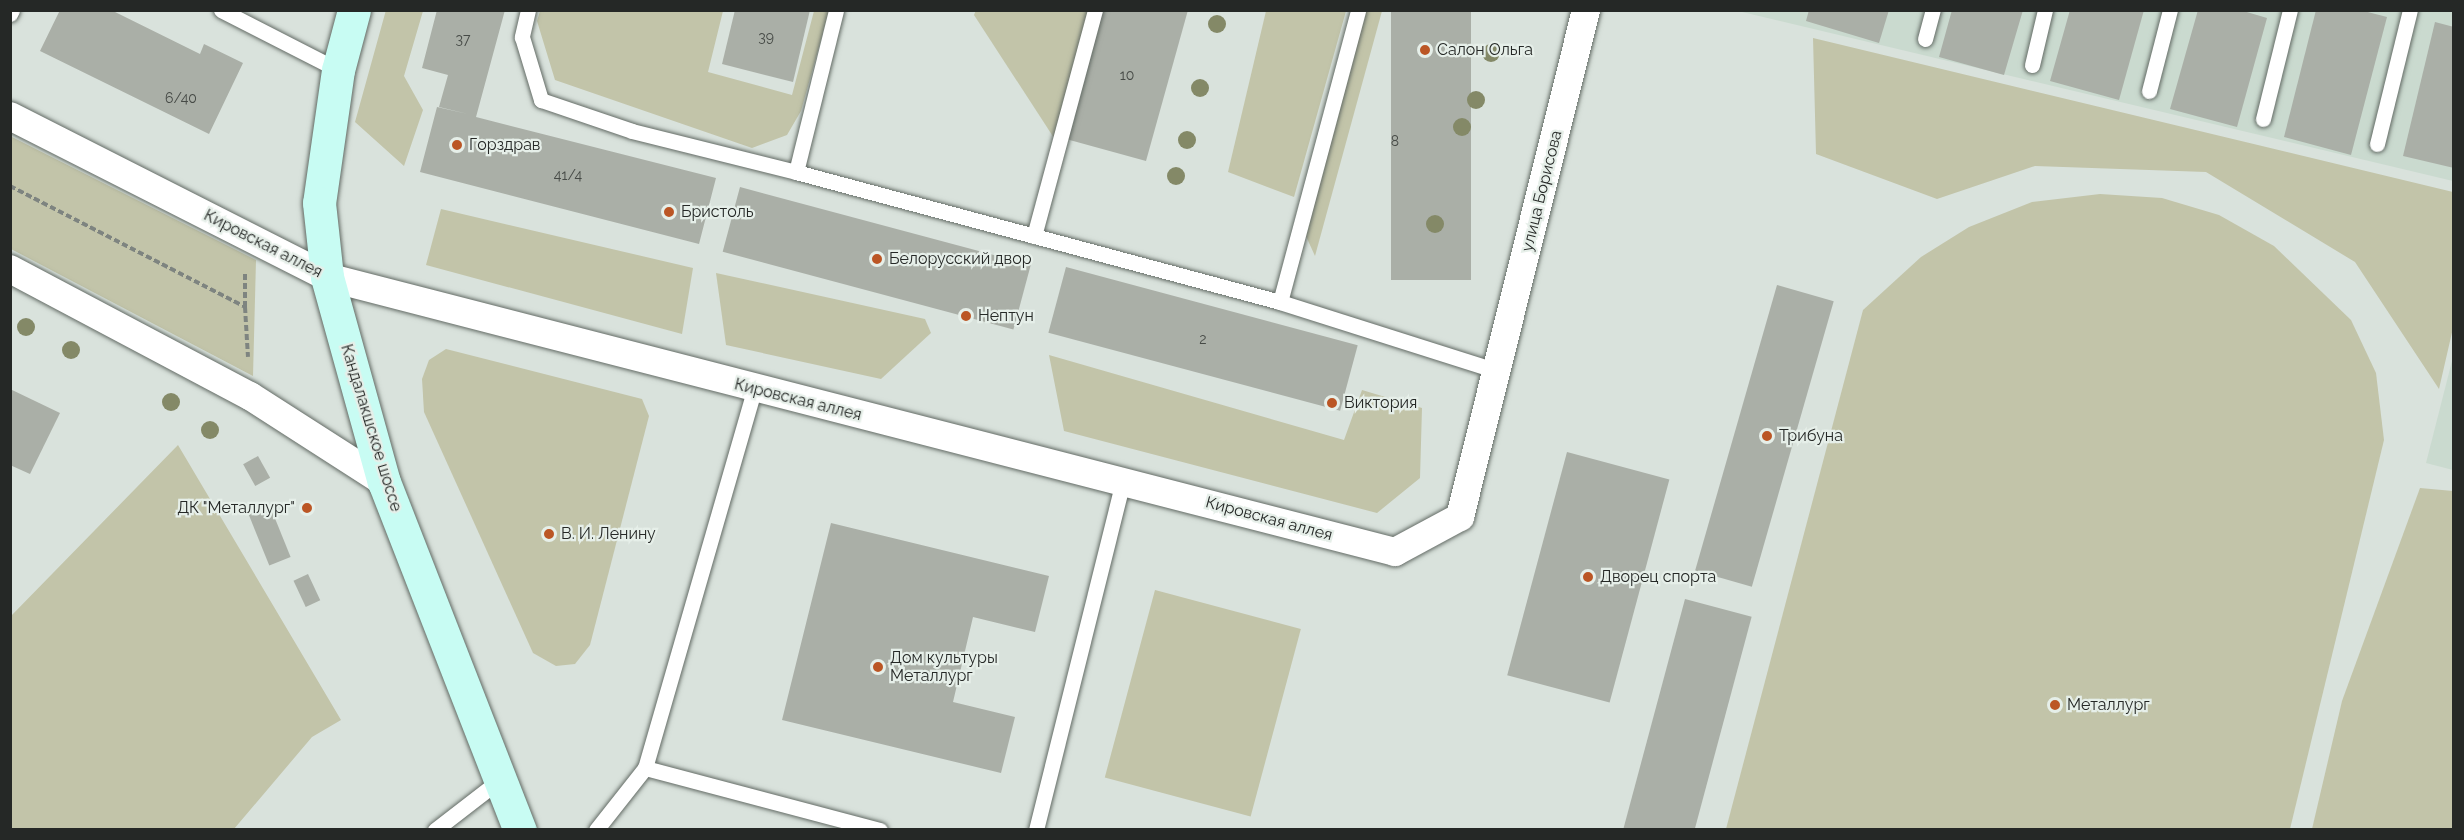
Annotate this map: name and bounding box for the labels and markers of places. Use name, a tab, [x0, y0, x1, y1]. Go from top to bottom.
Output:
place label: Салон Ольга	[1437, 40, 1533, 60]
marker: Салон Ольга	[1418, 43, 1432, 57]
place label: Горздрав	[469, 135, 540, 155]
marker: Горздрав	[450, 138, 464, 152]
place label: Бристоль	[681, 202, 754, 222]
marker: Бристоль	[662, 205, 676, 219]
place label: Белорусский двор	[889, 249, 1032, 269]
marker: Белорусский двор	[870, 252, 884, 266]
place label: Нептун	[978, 306, 1034, 326]
marker: Нептун	[959, 309, 973, 323]
place label: Виктория	[1344, 393, 1417, 413]
marker: Виктория	[1325, 396, 1339, 410]
place label: Трибуна	[1779, 426, 1843, 446]
marker: Трибуна	[1760, 429, 1774, 443]
place label: ДК "Металлург"	[177, 498, 295, 518]
marker: ДК "Металлург"	[300, 501, 314, 515]
place label: В. И. Ленину	[561, 524, 656, 544]
marker: В. И. Ленину	[542, 527, 556, 541]
place label: Дворец спорта	[1600, 567, 1716, 587]
marker: Дворец спорта	[1581, 570, 1595, 584]
place label: Дом культуры Металлург	[890, 648, 998, 686]
marker: Дом культуры Металлург	[871, 660, 885, 674]
place label: Металлург	[2067, 695, 2150, 715]
marker: Металлург	[2048, 698, 2062, 712]

